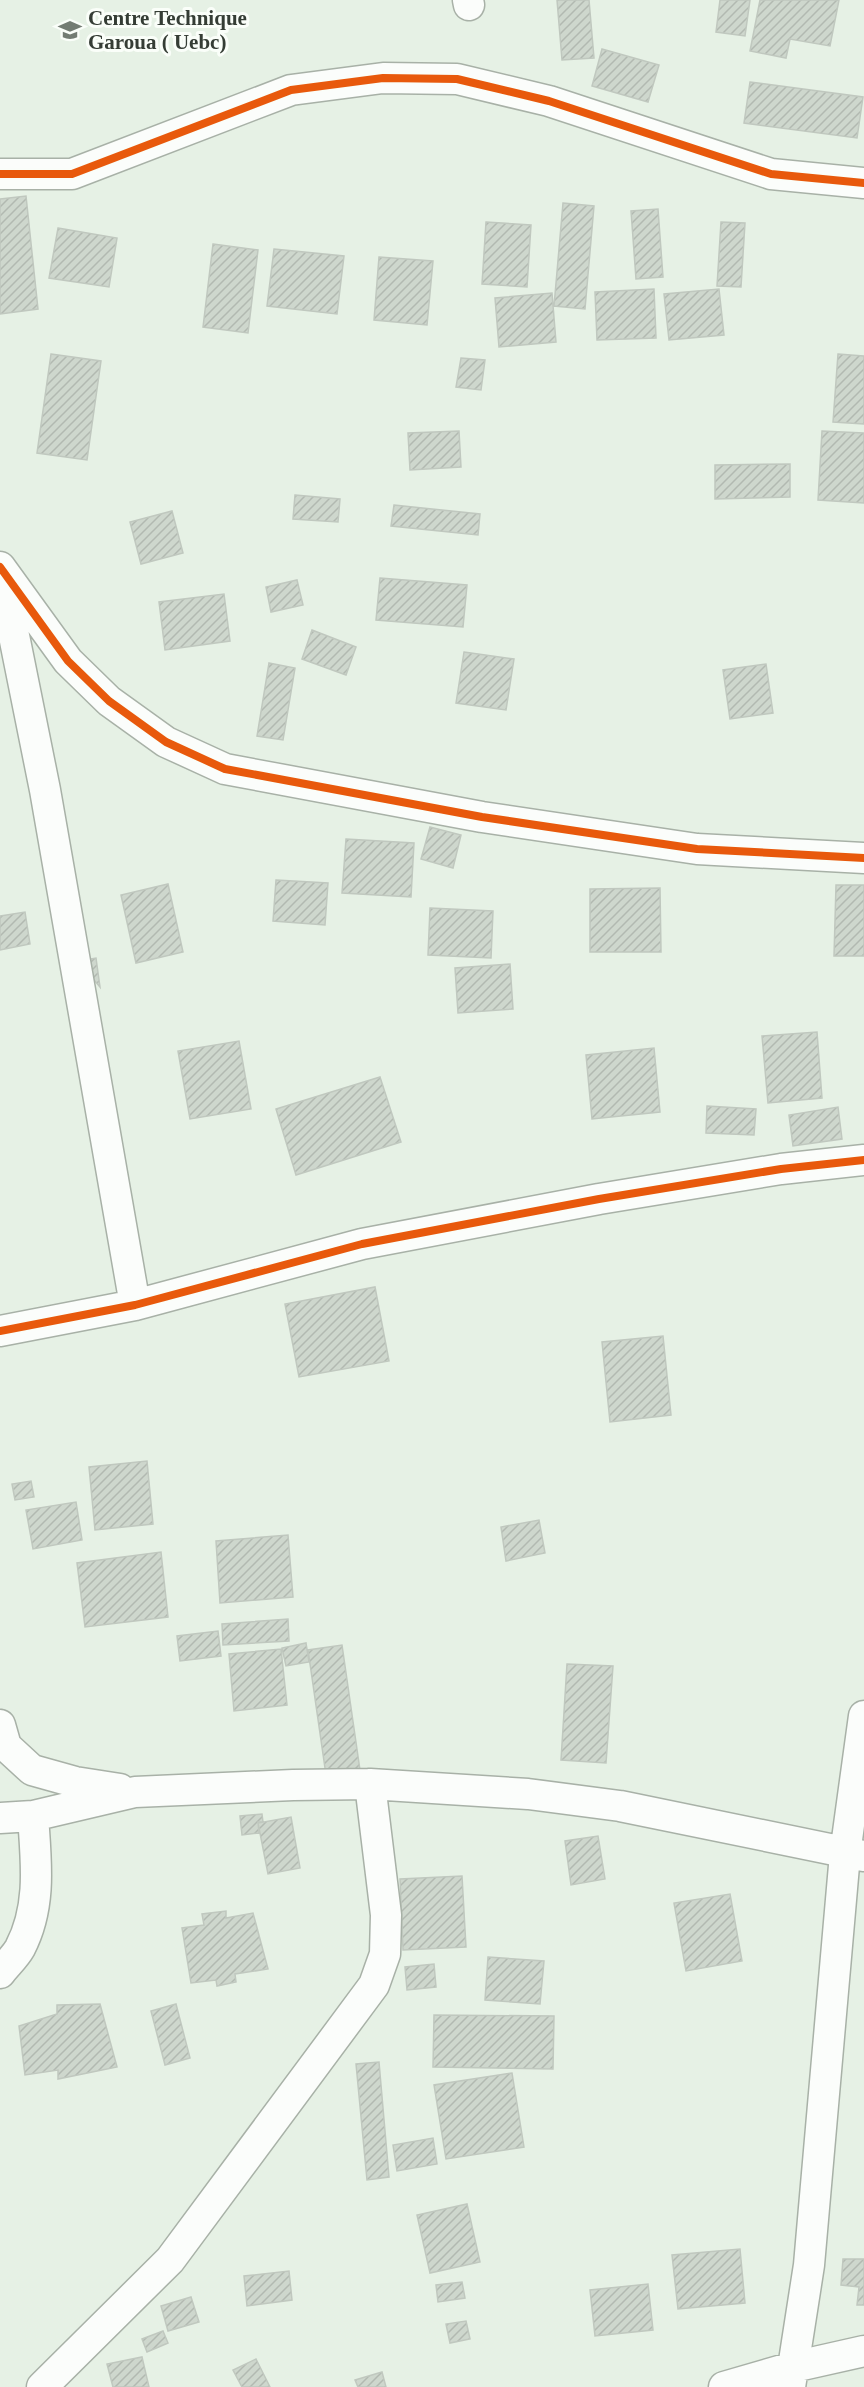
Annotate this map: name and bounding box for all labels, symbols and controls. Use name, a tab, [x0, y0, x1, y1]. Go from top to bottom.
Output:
place label: Centre Technique Garoua ( Uebc)	[88, 6, 247, 54]
school or university icon: Centre Technique Garoua ( Uebc)	[57, 17, 83, 43]

